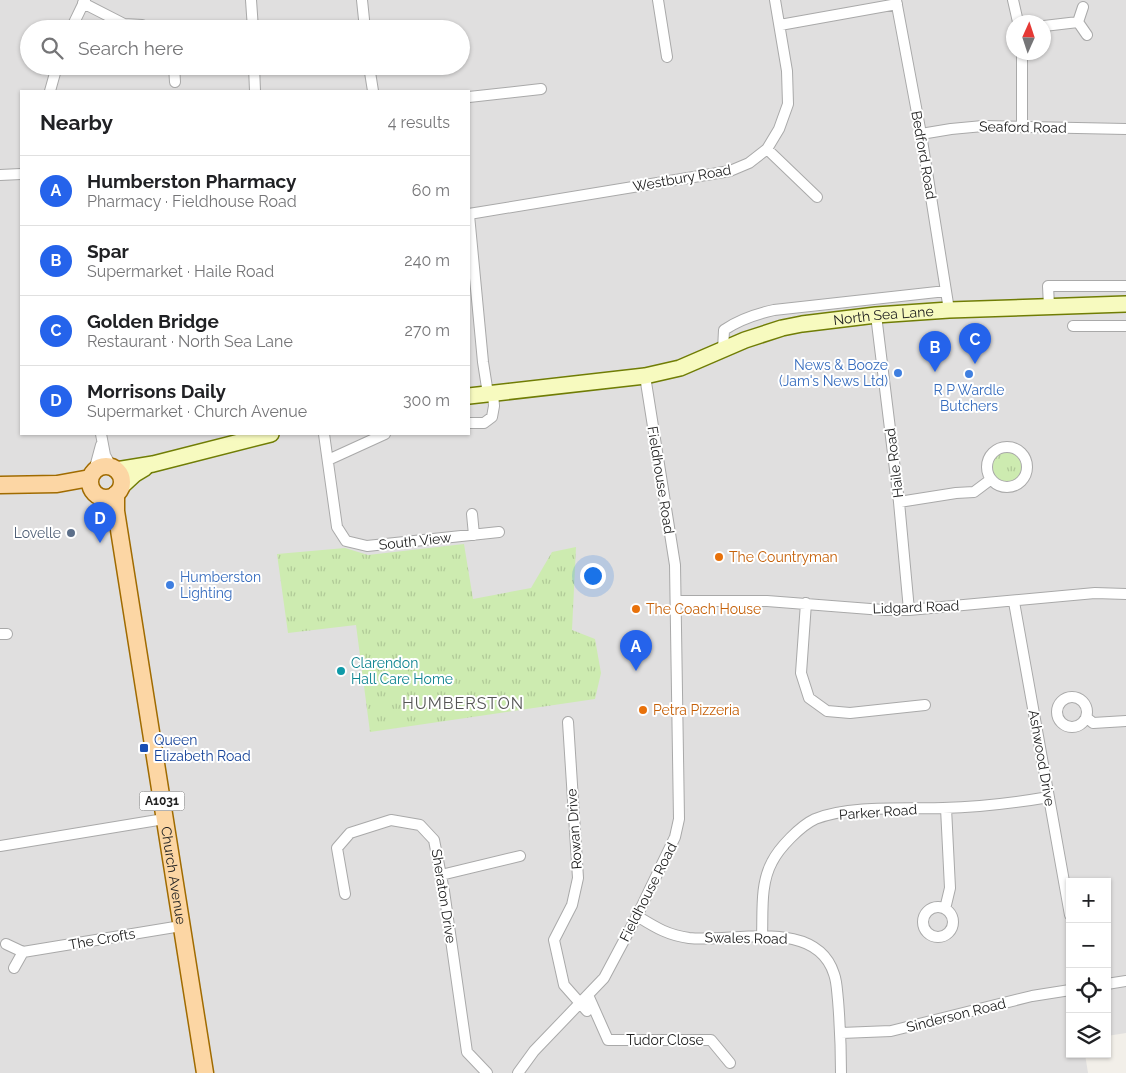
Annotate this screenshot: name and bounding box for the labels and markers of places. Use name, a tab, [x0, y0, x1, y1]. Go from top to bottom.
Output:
pin: C	[959, 323, 991, 364]
pin: B	[919, 331, 951, 372]
place label: News & Booze (Jam's News Ltd)	[779, 357, 888, 389]
marker: News & Booze (Jam's News Ltd)	[892, 367, 904, 379]
marker: R P Wardle Butchers	[963, 368, 975, 380]
place label: R P Wardle Butchers	[933, 382, 1005, 414]
pin: D	[84, 502, 116, 543]
place label: Lovelle	[14, 525, 61, 541]
marker: Lovelle	[65, 527, 77, 539]
place label: The Countryman	[729, 549, 838, 565]
marker: The Countryman	[713, 551, 725, 563]
place label: Humberston Lighting	[180, 569, 261, 601]
marker: Humberston Lighting	[164, 579, 176, 591]
place label: The Coach House	[646, 601, 761, 617]
marker: The Coach House	[630, 603, 642, 615]
pin: A	[620, 630, 652, 671]
place label: Clarendon Hall Care Home	[351, 655, 453, 687]
marker: Clarendon Hall Care Home	[335, 665, 347, 677]
place label: Petra Pizzeria	[653, 702, 740, 718]
marker: Petra Pizzeria	[637, 704, 649, 716]
place label: Queen Elizabeth Road	[154, 732, 251, 764]
marker: Queen Elizabeth Road	[138, 742, 150, 754]

